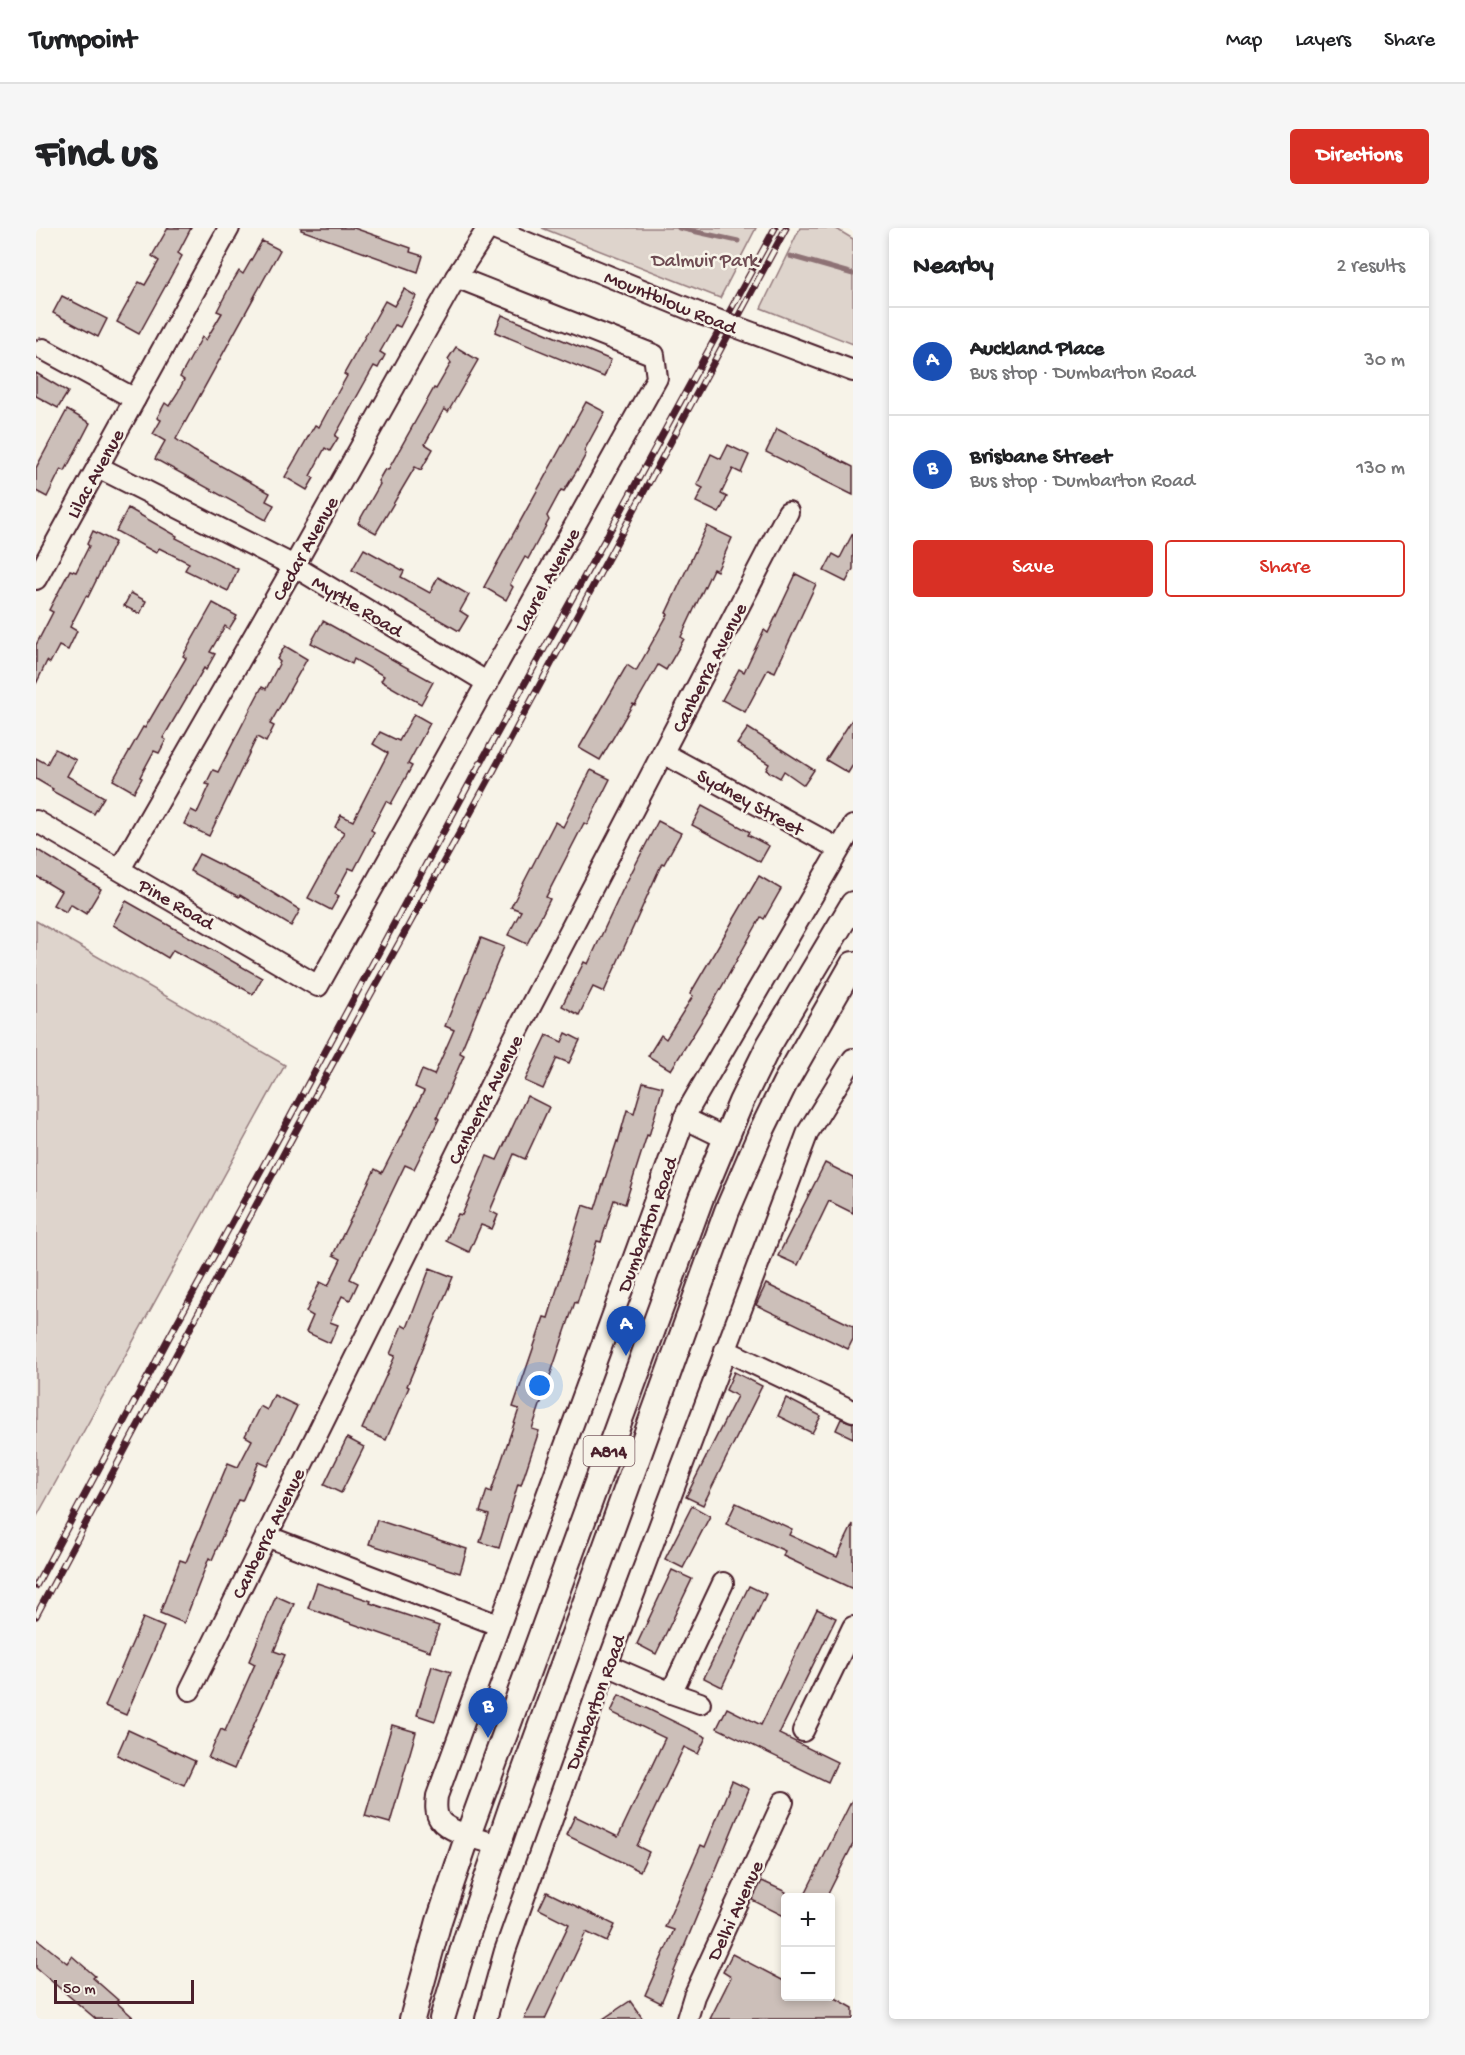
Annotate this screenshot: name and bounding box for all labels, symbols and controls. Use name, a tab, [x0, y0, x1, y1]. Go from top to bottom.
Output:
text: Turnpoint	[30, 25, 136, 58]
text: Map	[1226, 29, 1262, 54]
text: Layers	[1295, 29, 1351, 54]
text: Share	[1384, 29, 1435, 54]
button: Directions	[1290, 129, 1429, 184]
text: Find us	[36, 132, 156, 181]
park label: Dalmuir Park	[650, 251, 760, 274]
text: Nearby	[913, 252, 994, 283]
text: 2 results	[1336, 256, 1405, 279]
street label: Mountblow Road	[600, 267, 741, 342]
text: Auckland Place	[970, 337, 1104, 363]
text: A	[927, 350, 938, 373]
text: 30 m	[1364, 350, 1405, 373]
text: Bus stop · Dumbarton Road	[970, 363, 1195, 386]
street label: Lilac Avenue	[63, 425, 131, 524]
text: Brisbane Street	[970, 445, 1111, 471]
text: B	[927, 458, 938, 481]
text: 130 m	[1356, 458, 1405, 481]
text: Bus stop · Dumbarton Road	[970, 471, 1195, 494]
street label: Cedar Avenue	[269, 493, 346, 606]
street label: Laurel Avenue	[511, 524, 587, 636]
button: Save	[913, 540, 1153, 597]
button: Share	[1165, 540, 1405, 597]
street label: Myrtle Road	[307, 572, 408, 645]
street label: Canberra Avenue	[669, 599, 754, 737]
street label: Sydney Street	[692, 765, 808, 844]
street label: Pine Road	[132, 875, 219, 938]
street label: Canberra Avenue	[445, 1031, 530, 1169]
street label: Dumbarton Road	[614, 1152, 685, 1298]
pin: A	[606, 1306, 646, 1356]
your location	[525, 1371, 554, 1400]
road number: A814	[584, 1436, 634, 1466]
street label: Canberra Avenue	[229, 1465, 312, 1604]
street label: Dumbarton Road	[562, 1630, 633, 1776]
pin: B	[468, 1688, 508, 1738]
street label: Delhi Avenue	[703, 1857, 771, 1967]
map controls	[781, 1893, 835, 2001]
button: +	[781, 1893, 835, 1947]
button: −	[781, 1947, 835, 2001]
scale bar	[54, 1977, 194, 2004]
text: 50 m	[63, 1981, 96, 2000]

